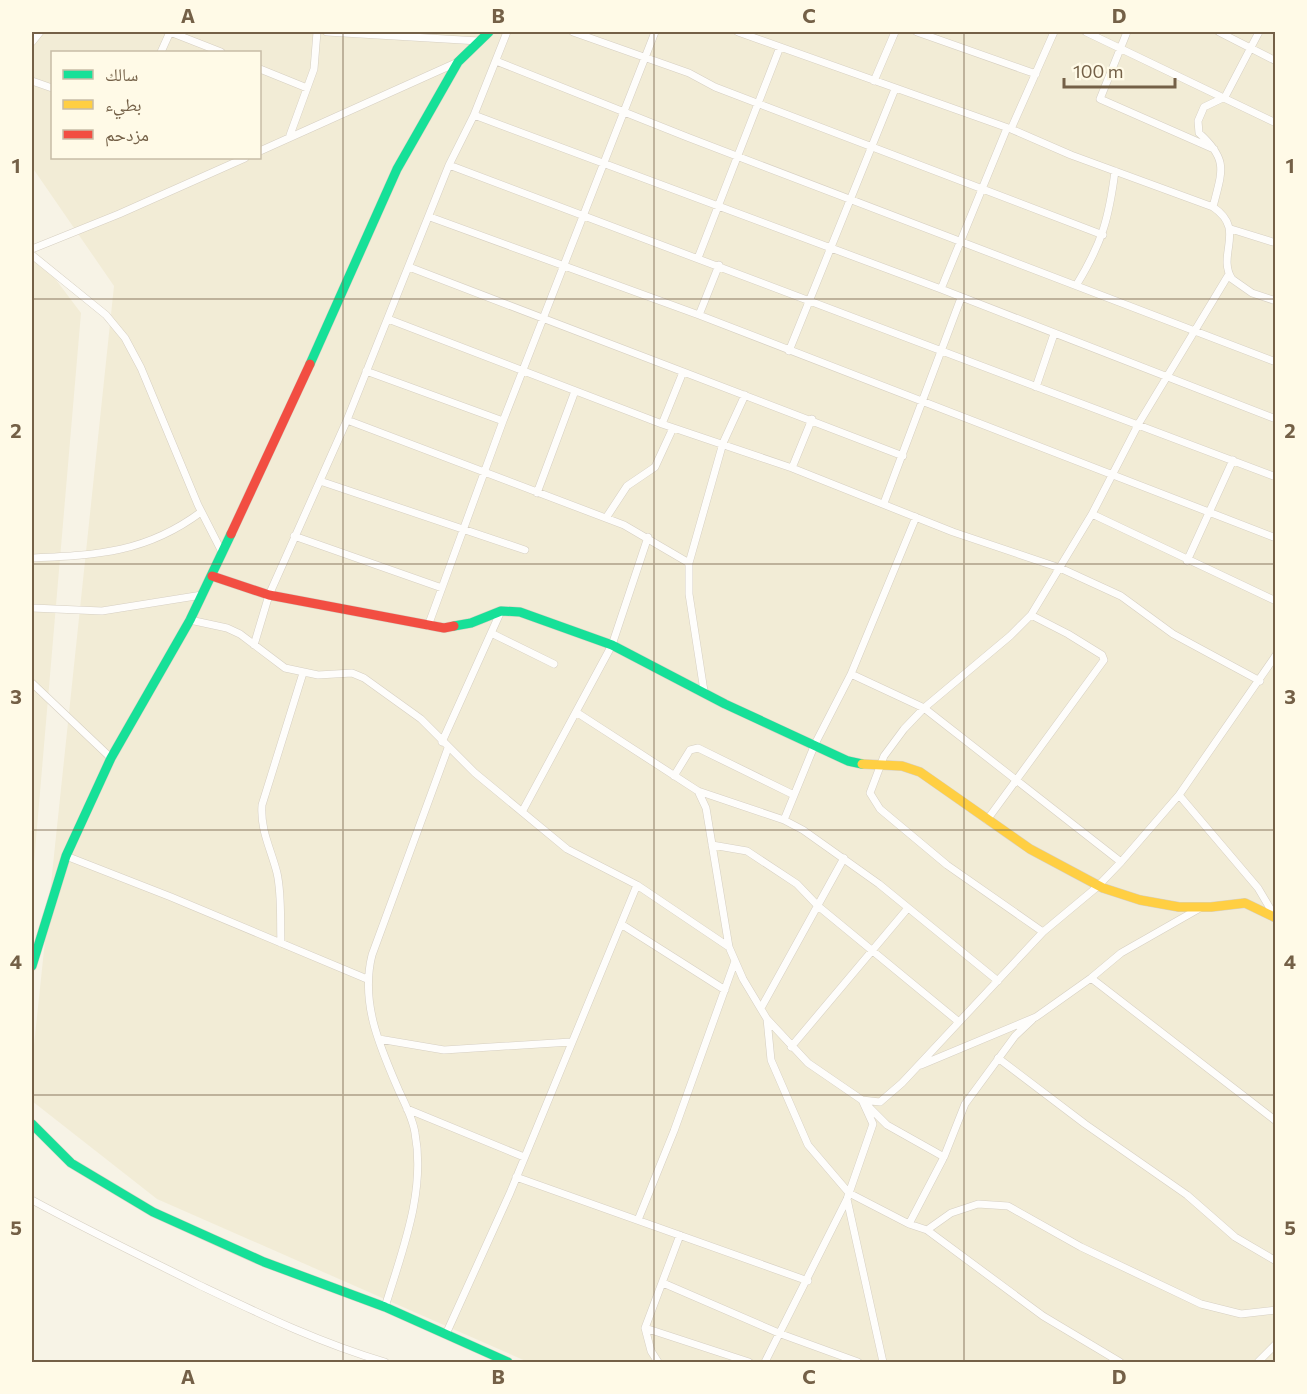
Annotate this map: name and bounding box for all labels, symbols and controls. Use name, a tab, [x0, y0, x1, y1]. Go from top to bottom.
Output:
text: A	[181, 3, 195, 27]
text: B	[491, 3, 505, 27]
text: C	[802, 3, 816, 27]
text: D	[1112, 3, 1126, 27]
legend	[51, 51, 261, 159]
scale bar	[1064, 51, 1175, 89]
text: 100 m	[1073, 60, 1123, 82]
text: سالك	[105, 63, 138, 85]
text: بطيء	[105, 93, 142, 120]
text: مزدحم	[105, 123, 149, 147]
text: 1	[11, 153, 21, 177]
text: 1	[1285, 153, 1295, 177]
text: 2	[10, 418, 22, 442]
text: 2	[1284, 418, 1296, 442]
text: 3	[10, 684, 22, 708]
text: 3	[1284, 684, 1296, 708]
text: 4	[10, 949, 22, 973]
text: 4	[1284, 949, 1296, 973]
text: 5	[10, 1215, 22, 1239]
text: 5	[1284, 1215, 1296, 1239]
text: A	[181, 1364, 195, 1388]
text: B	[491, 1364, 505, 1388]
text: C	[802, 1364, 816, 1388]
text: D	[1112, 1364, 1126, 1388]

